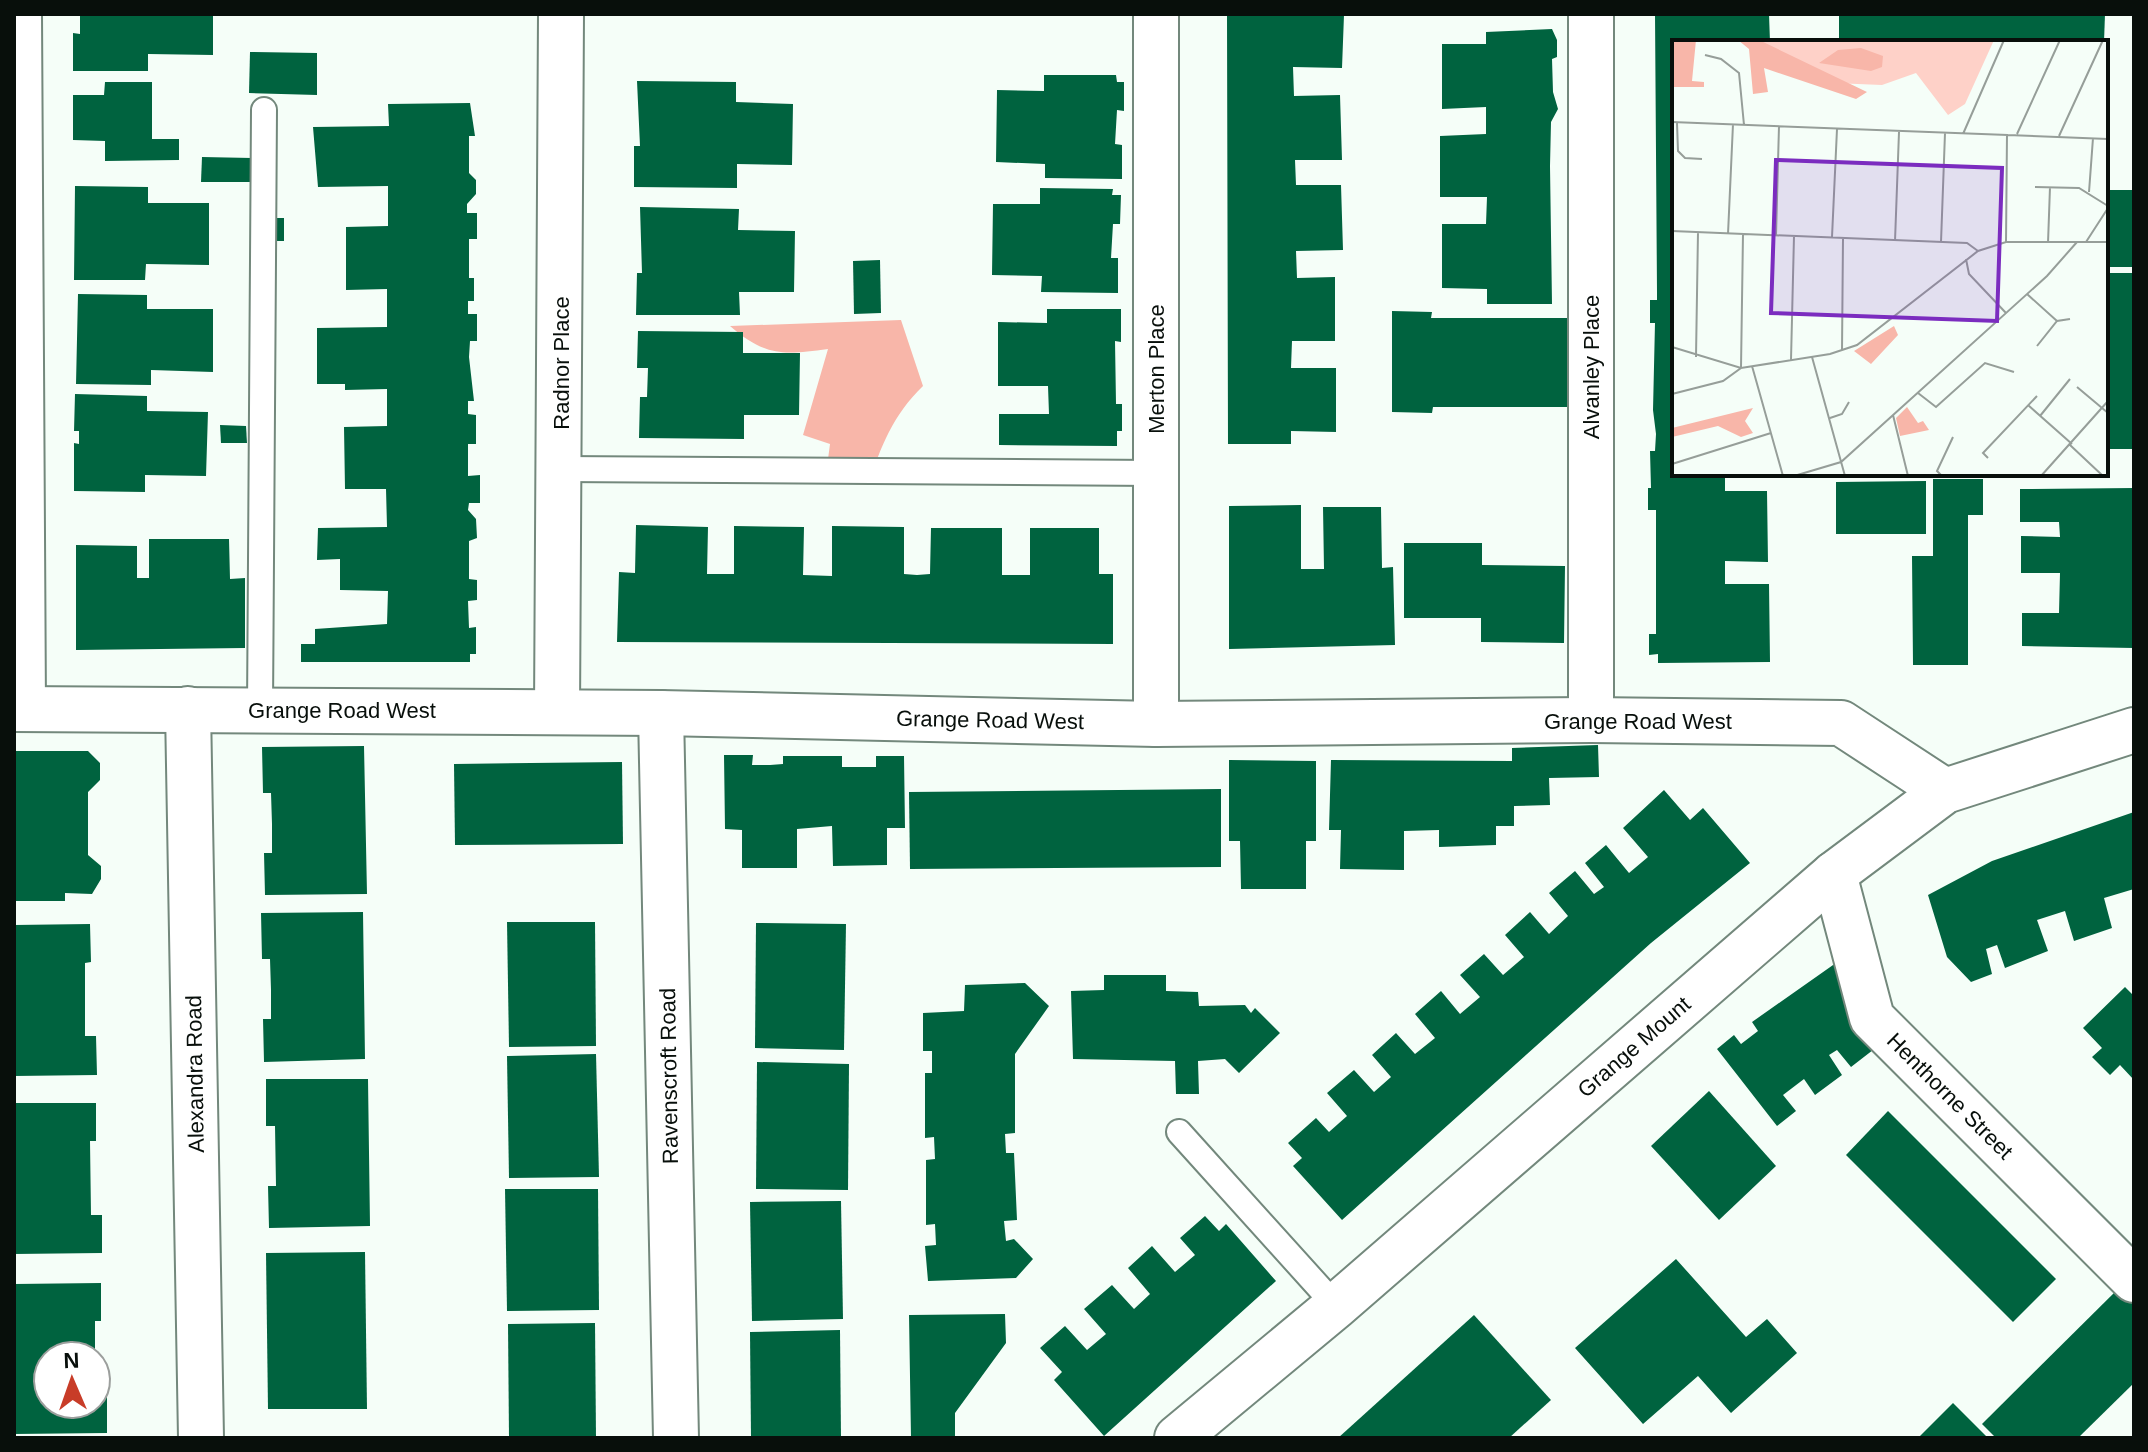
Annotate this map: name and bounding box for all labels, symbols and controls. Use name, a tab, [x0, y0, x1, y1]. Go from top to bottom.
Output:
inset map	[1672, 40, 2108, 476]
street label: Alvanley Place	[1579, 295, 1604, 439]
street label: Radnor Place	[549, 296, 574, 430]
street label: Merton Place	[1144, 304, 1169, 434]
street label: Grange Road West	[248, 698, 436, 723]
street label: Grange Road West	[896, 706, 1084, 734]
street label: Grange Road West	[1544, 709, 1732, 734]
street label: Ravenscroft Road	[655, 988, 683, 1164]
street label: Grange Mount	[1573, 991, 1695, 1103]
street label: Alexandra Road	[181, 995, 209, 1153]
street label: Henthorne Street	[1882, 1028, 2018, 1164]
north arrow	[32, 1340, 112, 1420]
text: N	[63, 1348, 80, 1373]

